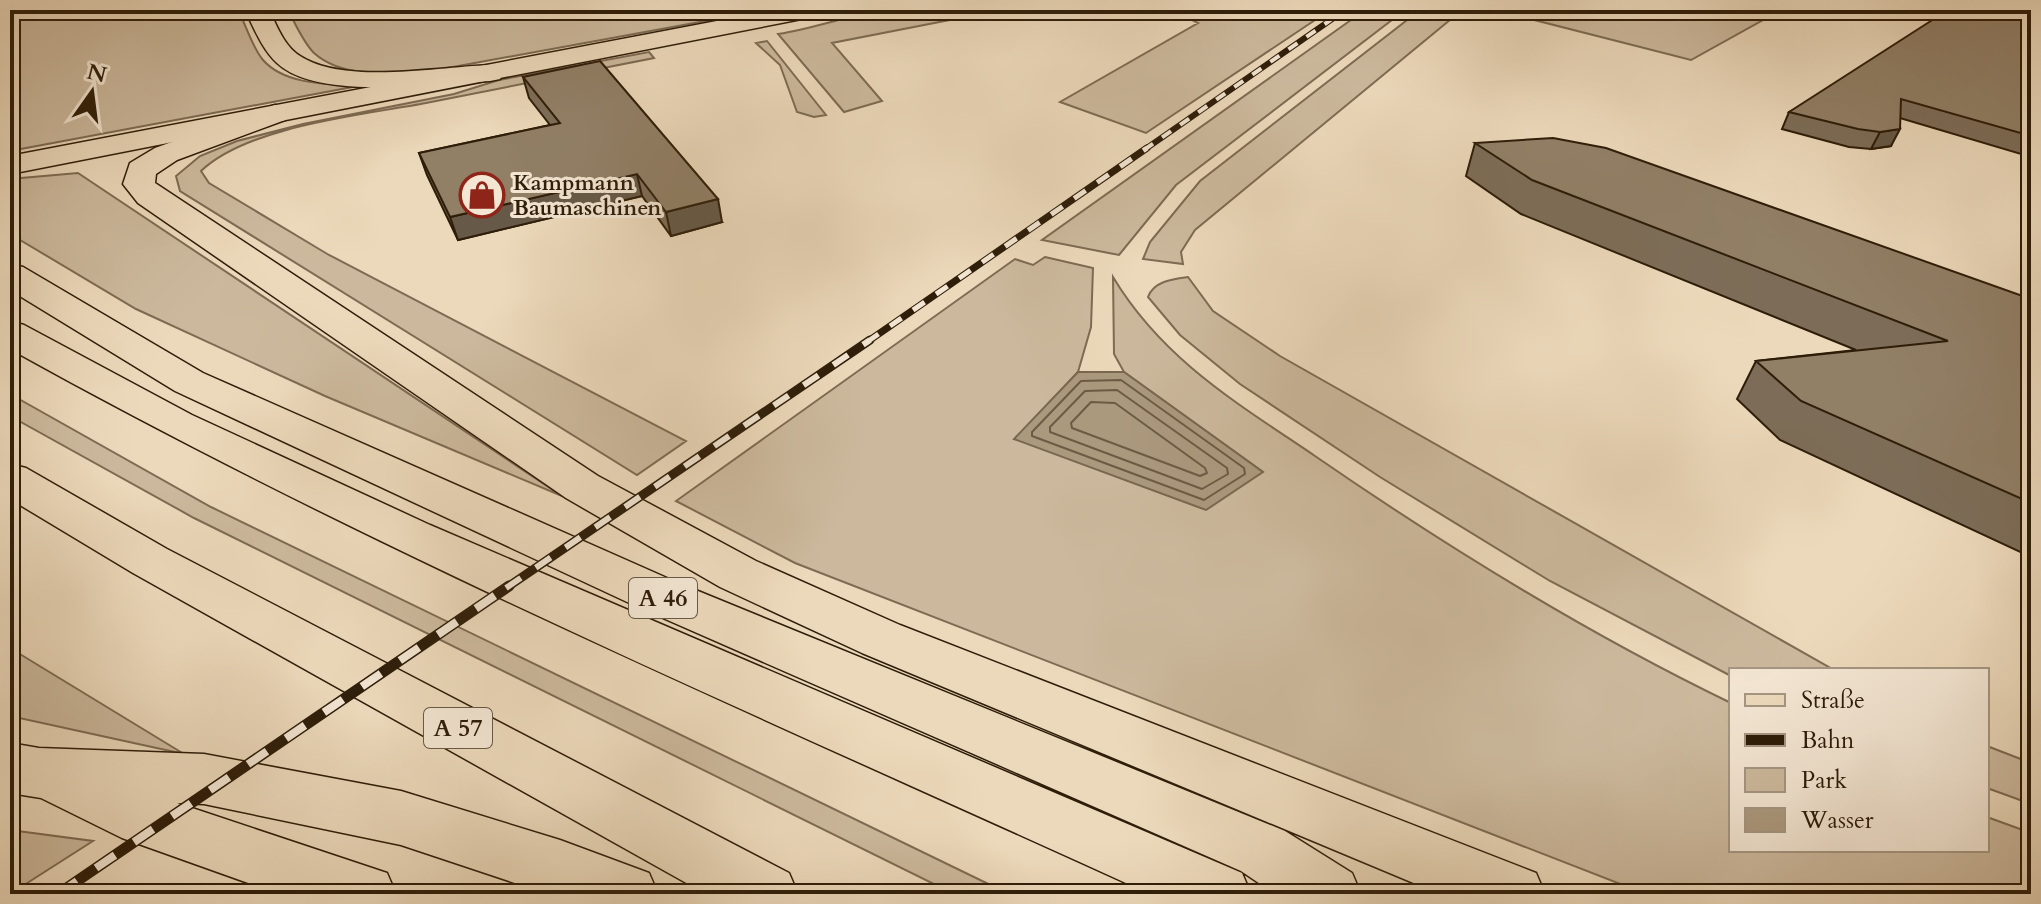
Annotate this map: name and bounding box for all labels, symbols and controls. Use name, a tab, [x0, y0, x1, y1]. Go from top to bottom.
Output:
north arrow	[52, 52, 132, 132]
text: N	[84, 57, 109, 90]
place label: Kampmann Baumaschinen	[513, 168, 661, 223]
shop icon: Kampmann Baumaschinen	[458, 171, 506, 219]
road number: A 46	[629, 578, 697, 618]
legend	[1729, 668, 1989, 852]
text: Straße	[1801, 684, 1865, 717]
road number: A 57	[424, 708, 492, 748]
text: Bahn	[1801, 724, 1855, 757]
text: Park	[1801, 764, 1847, 797]
text: Wasser	[1800, 804, 1874, 837]

